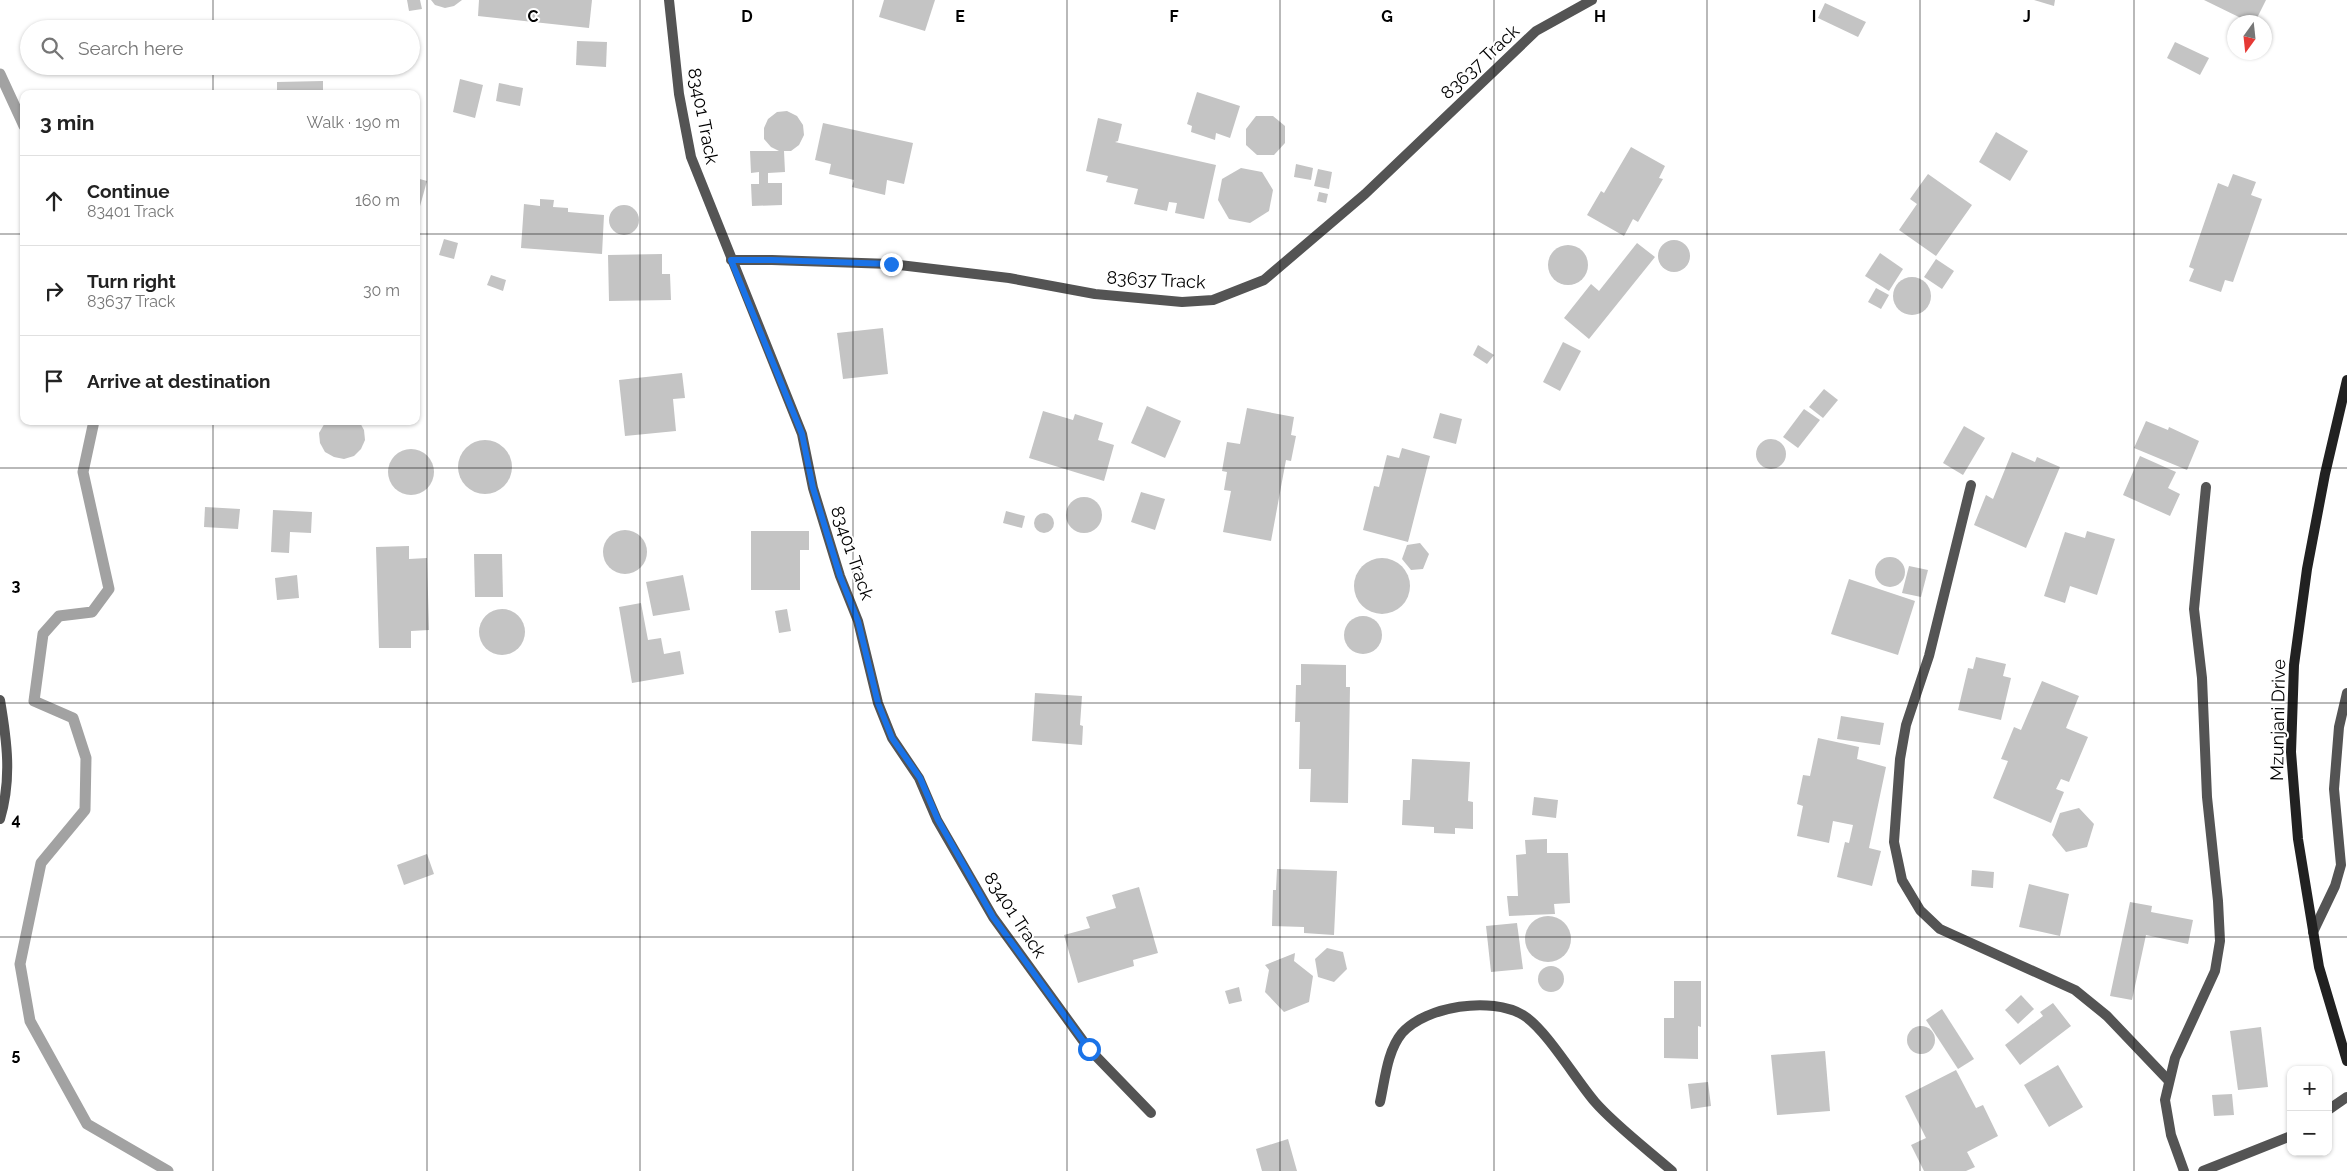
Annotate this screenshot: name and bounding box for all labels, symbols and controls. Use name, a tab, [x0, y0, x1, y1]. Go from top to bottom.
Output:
text: C	[528, 7, 539, 26]
text: D	[741, 7, 753, 26]
text: E	[955, 7, 965, 26]
text: F	[1169, 7, 1179, 26]
text: G	[1381, 7, 1393, 26]
text: H	[1594, 7, 1606, 26]
text: I	[1812, 7, 1816, 26]
text: J	[2023, 7, 2031, 26]
north arrow	[2227, 15, 2272, 60]
search box	[20, 20, 420, 75]
street label: 83637 Track	[1436, 20, 1523, 103]
icon: search	[38, 34, 66, 62]
text: Search here	[78, 37, 184, 59]
street label: 83401 Track	[684, 66, 723, 166]
text: 3 min	[40, 110, 94, 135]
text: Walk · 190 m	[307, 113, 400, 132]
text: Continue	[87, 180, 170, 202]
icon: ahead	[40, 187, 68, 215]
text: 160 m	[355, 191, 400, 210]
text: 83401 Track	[87, 202, 174, 221]
route end	[880, 253, 903, 276]
street label: 83637 Track	[1106, 266, 1207, 293]
text: Turn right	[87, 270, 176, 292]
icon: right	[40, 277, 68, 305]
text: 30 m	[363, 281, 400, 300]
text: 83637 Track	[87, 292, 175, 311]
icon: arrive	[40, 367, 68, 395]
text: Arrive at destination	[87, 370, 271, 392]
street label: 83401 Track	[827, 503, 878, 603]
text: 3	[12, 576, 21, 595]
street label: Mzunjani Drive	[2266, 659, 2289, 781]
text: 4	[11, 810, 21, 829]
street label: 83401 Track	[980, 868, 1051, 962]
route start	[1078, 1038, 1101, 1061]
text: 5	[12, 1045, 21, 1064]
map controls	[2287, 1066, 2332, 1156]
button: +	[2287, 1066, 2332, 1111]
button: −	[2287, 1111, 2332, 1156]

